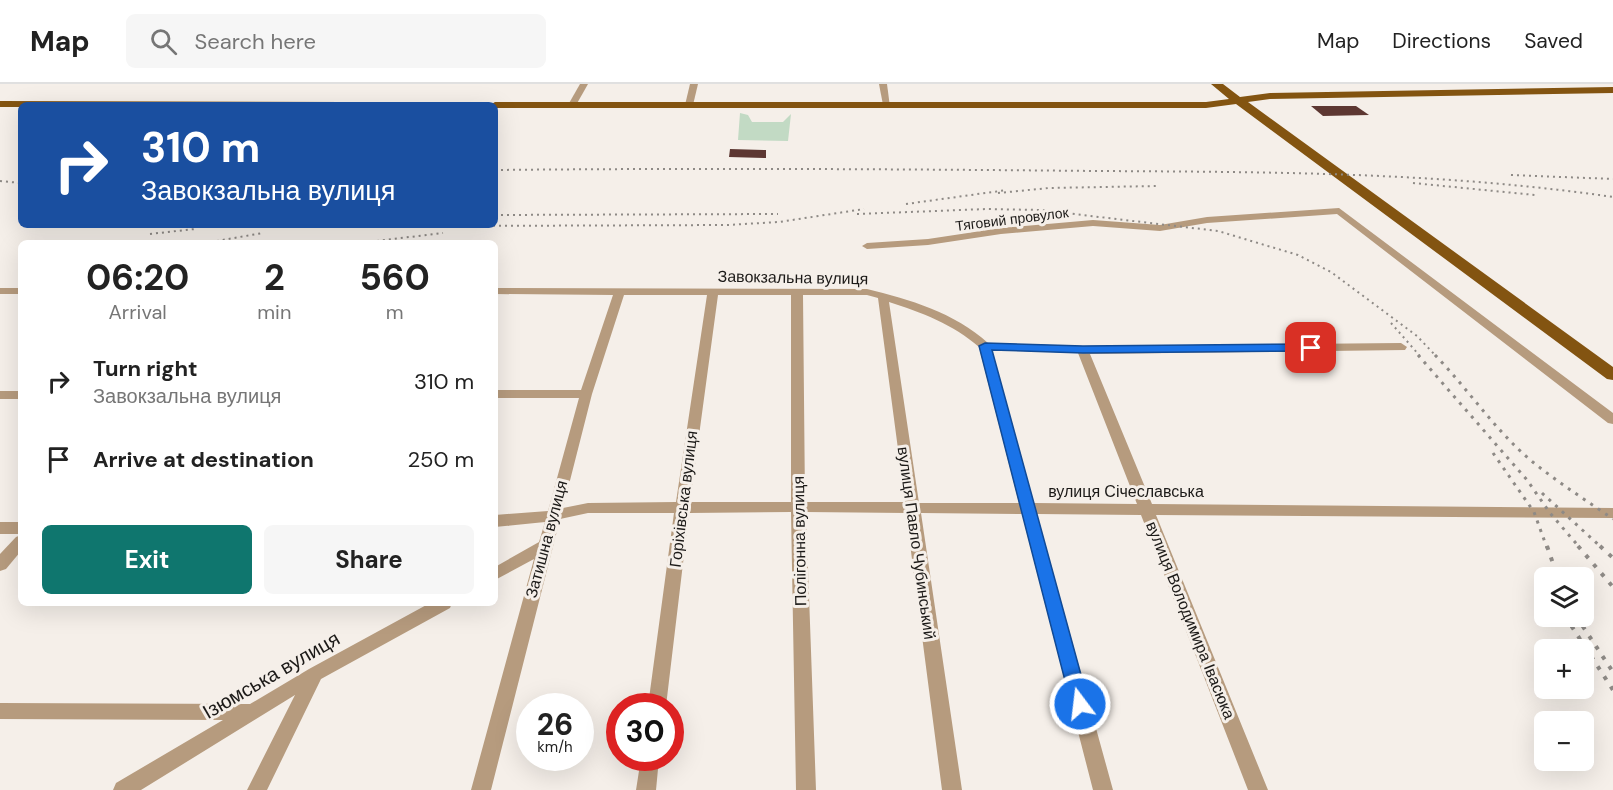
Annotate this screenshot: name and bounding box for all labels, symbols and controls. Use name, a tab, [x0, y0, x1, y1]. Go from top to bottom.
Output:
search box	[126, 14, 546, 68]
text: Map	[30, 23, 90, 60]
icon: search	[147, 25, 180, 58]
text: Search here	[195, 27, 316, 56]
text: Map	[1317, 27, 1359, 55]
text: Directions	[1392, 27, 1491, 55]
text: Saved	[1524, 27, 1583, 55]
text: 310 m	[141, 120, 260, 175]
icon: right	[42, 126, 120, 204]
text: Завокзальна вулиця	[141, 173, 395, 208]
street label: Тяговий провулок	[954, 203, 1071, 235]
text: 06:20	[86, 254, 189, 301]
text: 2	[264, 254, 285, 301]
text: 560	[359, 254, 430, 301]
street label: Завокзальна вулиця	[717, 266, 869, 289]
text: Arrival	[109, 299, 167, 325]
text: min	[257, 299, 291, 325]
text: m	[386, 299, 404, 325]
pin	[1285, 322, 1336, 373]
icon: arrive	[1294, 331, 1327, 364]
text: Turn right	[93, 354, 198, 383]
icon: right	[42, 365, 75, 398]
text: 310 m	[414, 367, 474, 396]
text: Завокзальна вулиця	[93, 383, 281, 409]
street label: Горіхівська вулиця	[665, 430, 702, 569]
icon: arrive	[42, 443, 75, 476]
text: Arrive at destination	[93, 445, 314, 474]
text: 250 m	[407, 445, 474, 474]
street label: вулиця Павло Чубинський	[893, 445, 940, 641]
street label: Полігонна вулиця	[788, 476, 811, 606]
street label: Затишна вулиця	[521, 478, 572, 600]
street label: вулиця Січеславська	[1048, 481, 1204, 502]
street label: вулиця Володимира Івасюка	[1141, 518, 1240, 722]
button: Exit	[42, 525, 252, 594]
button: Share	[264, 525, 474, 594]
map controls	[1534, 567, 1594, 771]
button: layers	[1534, 567, 1594, 627]
street label: Ізюмська вулиця	[198, 625, 344, 725]
button: +	[1534, 639, 1594, 699]
position arrow	[1048, 672, 1112, 736]
speed limit sign: 30	[606, 693, 684, 771]
text: 26	[537, 705, 573, 744]
button: −	[1534, 711, 1594, 771]
text: km/h	[537, 737, 573, 757]

